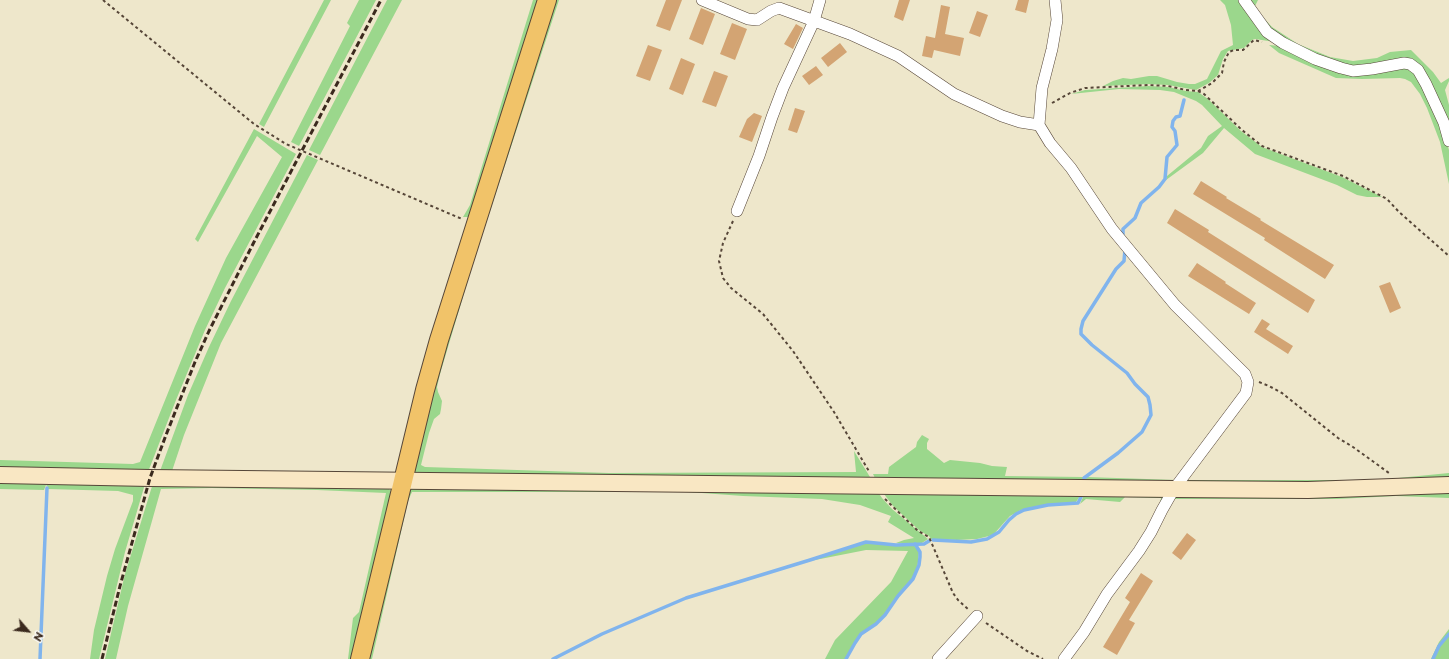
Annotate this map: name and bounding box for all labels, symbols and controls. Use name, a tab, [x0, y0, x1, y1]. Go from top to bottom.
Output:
north arrow	[8, 611, 48, 651]
text: N	[29, 629, 49, 645]

